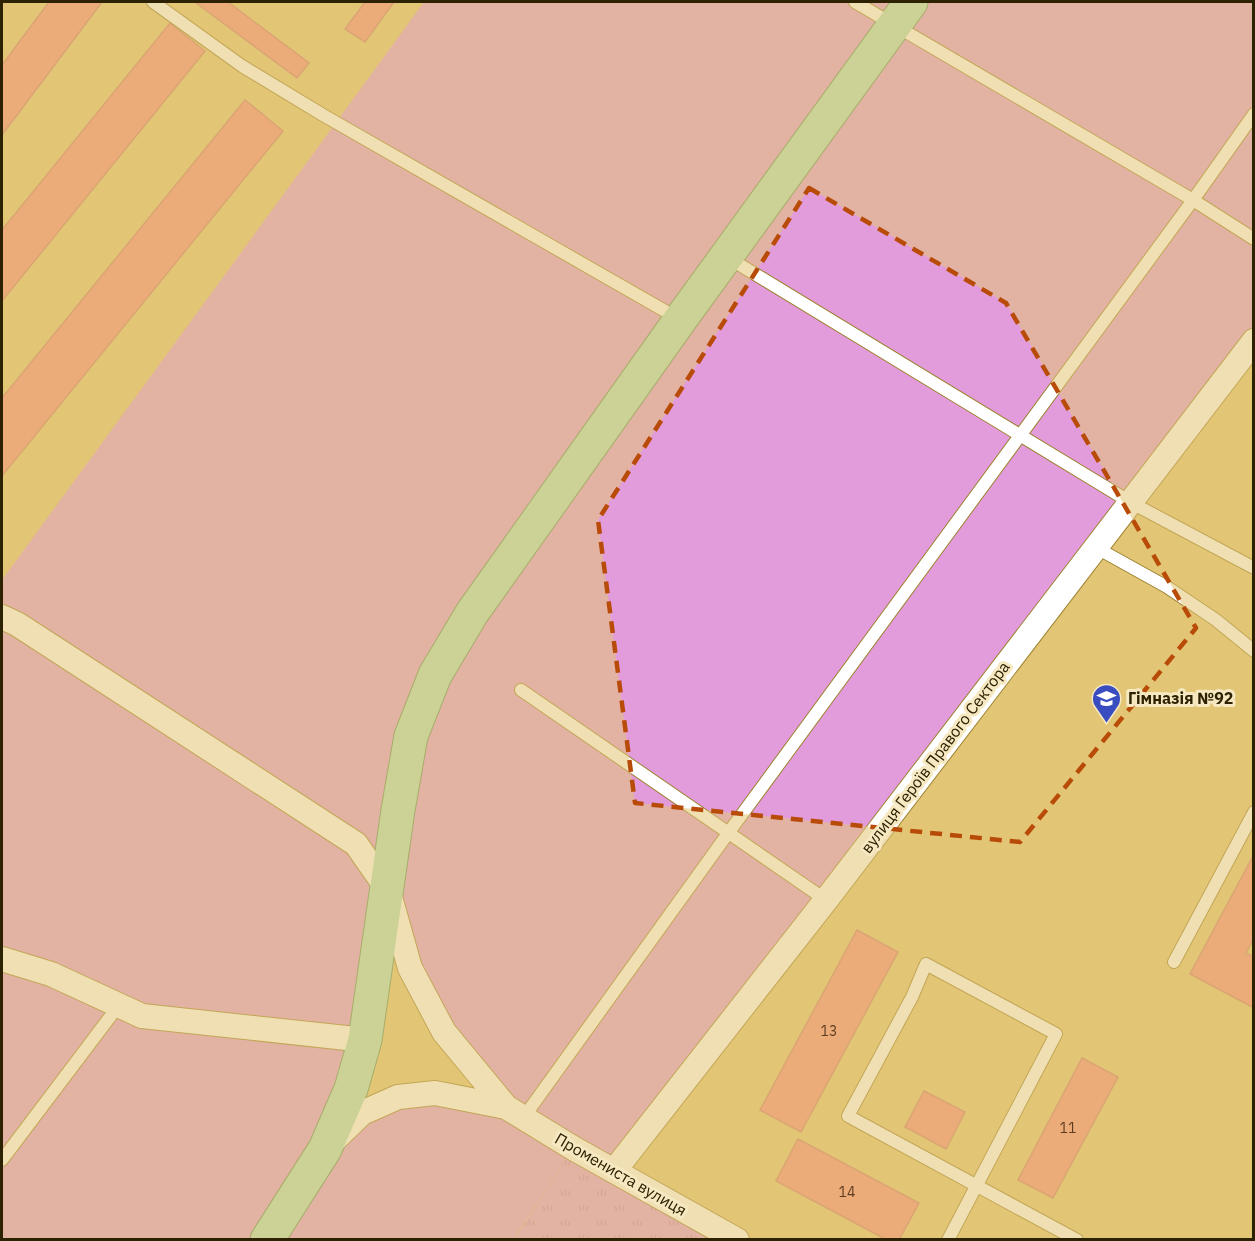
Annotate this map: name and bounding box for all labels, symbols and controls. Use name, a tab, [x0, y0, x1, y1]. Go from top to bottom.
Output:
street label: вулиця Героїв Правого Сектора	[856, 657, 1014, 857]
school or university icon: Гімназія №92	[1091, 682, 1123, 724]
place label: Гімназія №92	[1128, 688, 1233, 708]
house number: 13	[821, 1022, 837, 1040]
house number: 11	[1060, 1119, 1076, 1137]
street label: Промениста вулиця	[551, 1128, 691, 1220]
house number: 14	[839, 1183, 855, 1201]

